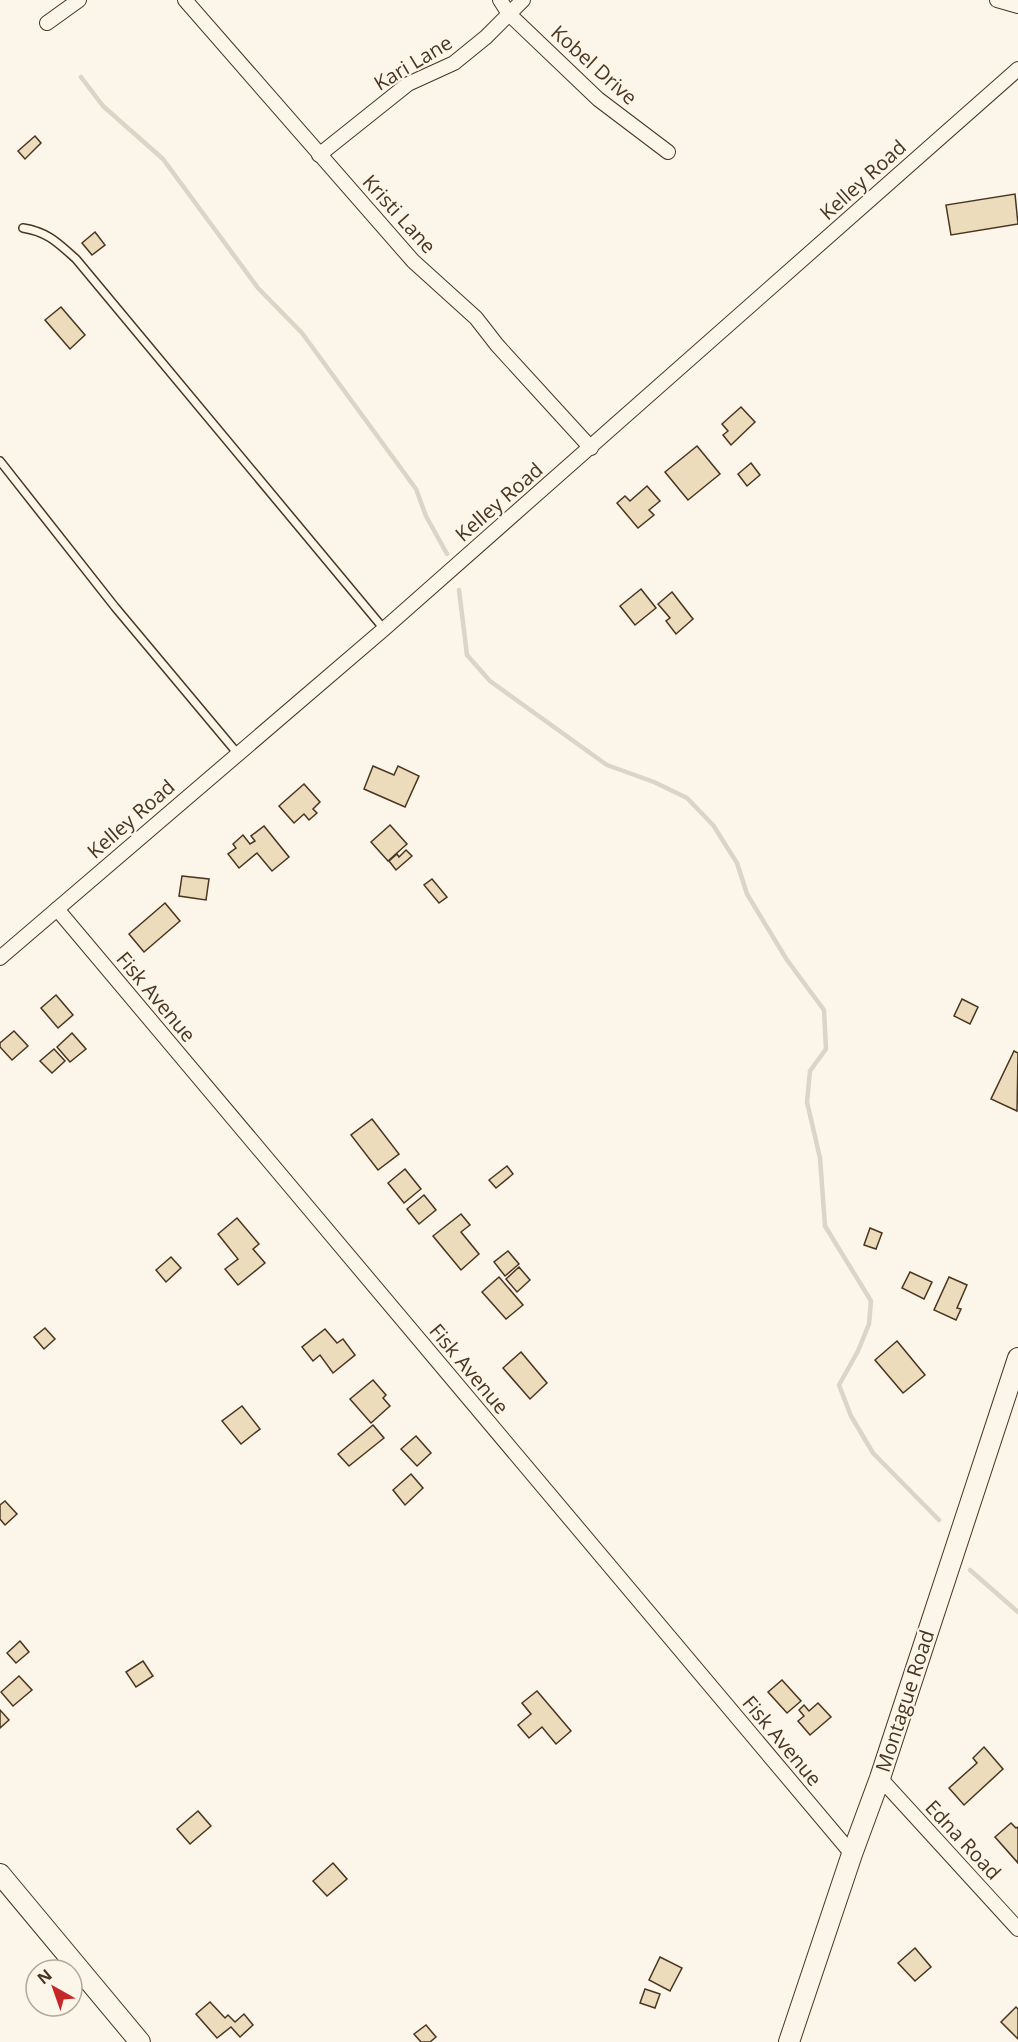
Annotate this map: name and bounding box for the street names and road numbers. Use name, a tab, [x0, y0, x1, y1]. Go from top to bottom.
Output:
street label: Kobel Drive	[546, 19, 643, 110]
street label: Kari Lane	[369, 29, 457, 97]
street label: Kelley Road	[814, 134, 912, 226]
street label: Kristi Lane	[357, 168, 442, 259]
street label: Kelley Road	[449, 456, 548, 547]
street label: Kelley Road	[81, 773, 180, 864]
street label: Fisk Avenue	[111, 946, 202, 1048]
street label: Fisk Avenue	[424, 1318, 515, 1420]
street label: Montague Road	[869, 1626, 940, 1775]
street label: Fisk Avenue	[737, 1690, 828, 1792]
street label: Edna Road	[920, 1794, 1007, 1885]

